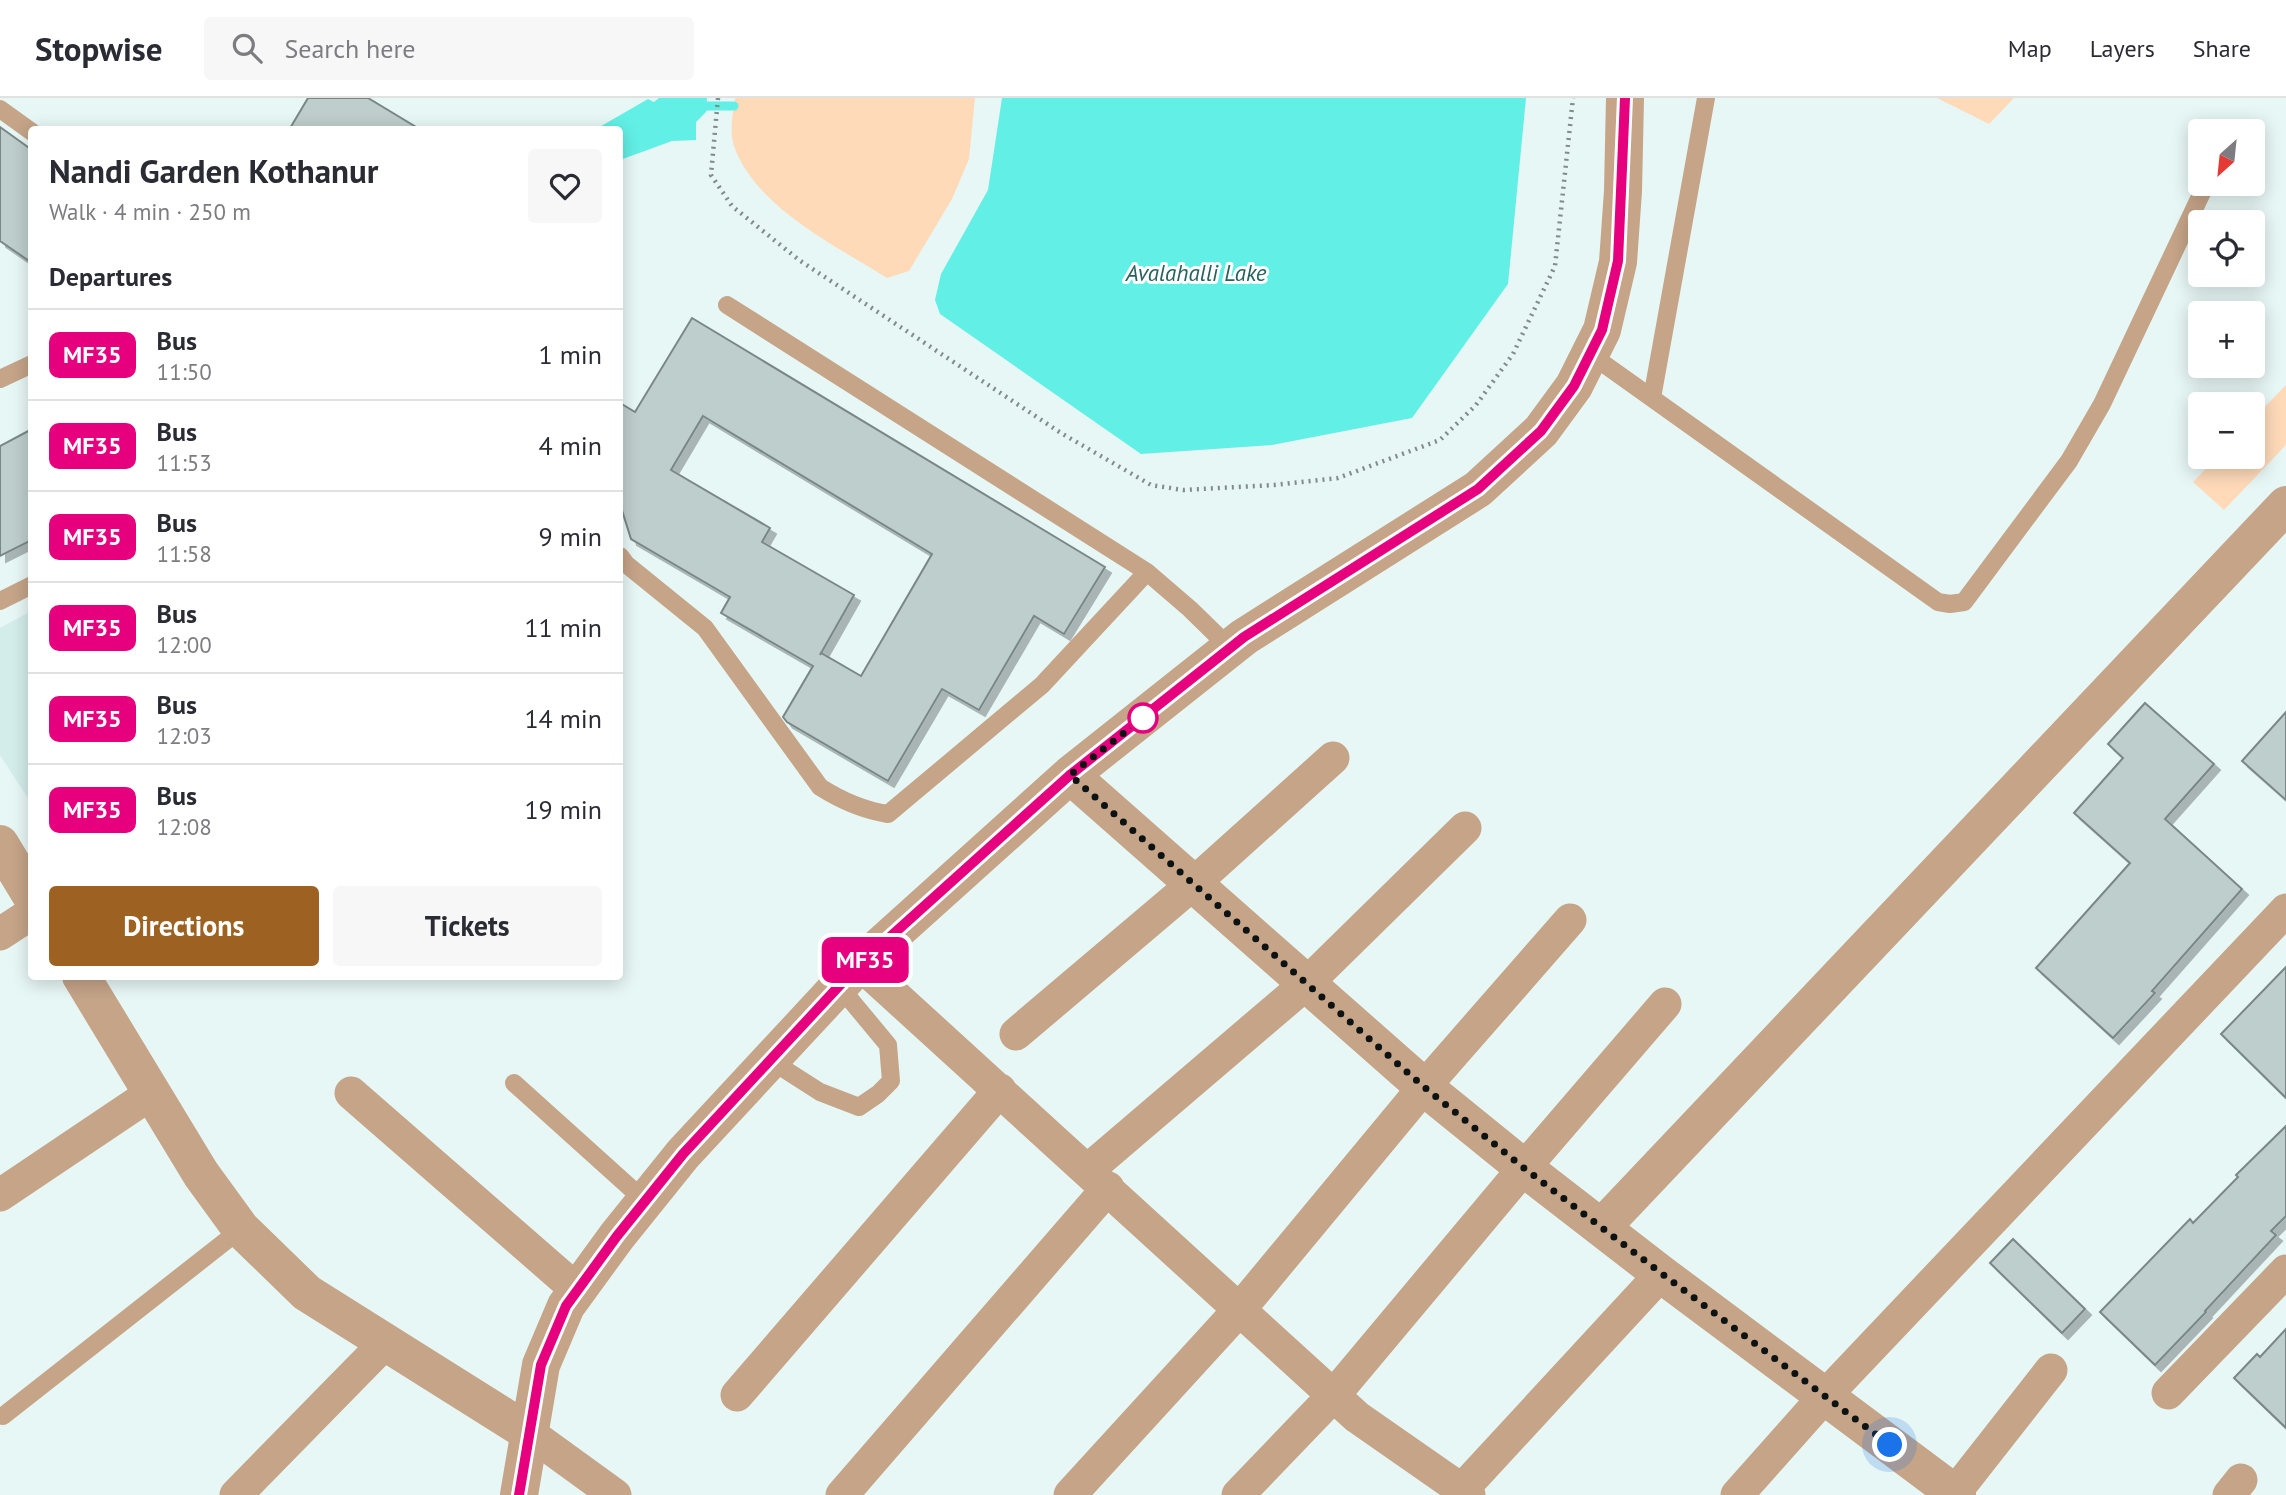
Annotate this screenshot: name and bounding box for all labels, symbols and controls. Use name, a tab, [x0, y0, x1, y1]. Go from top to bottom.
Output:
search box	[204, 17, 694, 80]
text: Stopwise	[35, 27, 162, 70]
icon: search	[228, 29, 266, 67]
text: Search here	[284, 32, 416, 65]
text: Map	[2008, 33, 2052, 64]
text: Layers	[2090, 33, 2155, 64]
text: Share	[2193, 33, 2251, 64]
north arrow	[2188, 119, 2264, 196]
map controls	[2188, 119, 2265, 469]
text: Nandi Garden Kothanur	[49, 149, 378, 192]
button: heart	[528, 149, 602, 223]
text: Walk · 4 min · 250 m	[49, 197, 251, 226]
button: locate	[2188, 210, 2265, 287]
water label: Avalahalli Lake	[1125, 258, 1267, 287]
text: Departures	[49, 260, 172, 293]
button: +	[2188, 301, 2265, 378]
text: Bus	[157, 324, 197, 357]
text: 1 min	[539, 338, 602, 371]
text: MF35	[63, 339, 122, 370]
text: 11:50	[157, 357, 212, 386]
button: −	[2188, 392, 2265, 469]
text: Bus	[157, 415, 197, 448]
text: 4 min	[539, 429, 602, 462]
text: MF35	[63, 430, 122, 461]
text: 11:53	[157, 448, 212, 477]
text: Bus	[157, 506, 197, 539]
text: 9 min	[539, 520, 602, 553]
text: MF35	[63, 521, 122, 552]
text: 11:58	[157, 539, 212, 568]
text: Bus	[157, 597, 197, 630]
text: 11 min	[524, 611, 602, 644]
text: MF35	[63, 612, 122, 643]
text: 12:00	[157, 630, 212, 659]
text: Bus	[157, 688, 197, 721]
text: 14 min	[524, 702, 602, 735]
text: MF35	[63, 703, 122, 734]
unlabelled marker	[1128, 703, 1158, 733]
text: 12:03	[157, 721, 212, 750]
text: Bus	[157, 779, 197, 812]
text: 19 min	[524, 793, 602, 826]
text: MF35	[63, 794, 122, 825]
text: 12:08	[157, 812, 212, 841]
button: Directions	[49, 886, 319, 966]
button: Tickets	[333, 886, 602, 966]
line badge: MF35	[816, 937, 914, 983]
text: MF35	[836, 944, 894, 975]
your location	[1872, 1427, 1907, 1462]

